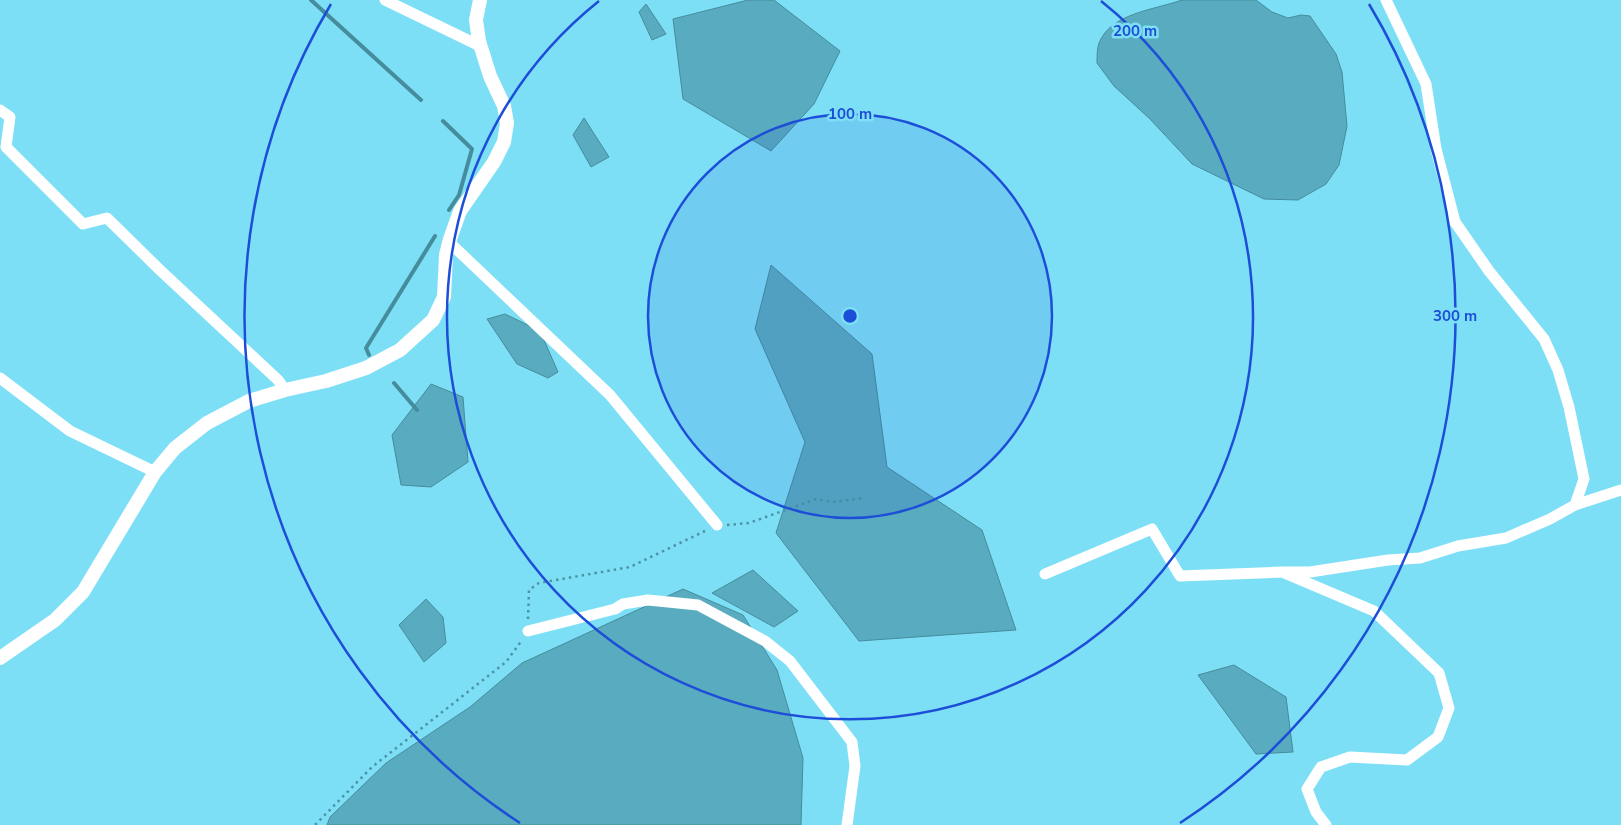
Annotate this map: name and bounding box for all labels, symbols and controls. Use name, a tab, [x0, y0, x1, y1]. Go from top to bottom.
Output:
text: 200 m	[1113, 21, 1157, 41]
text: 100 m	[828, 104, 872, 124]
text: 300 m	[1433, 306, 1477, 326]
centre of rings	[841, 307, 859, 325]

